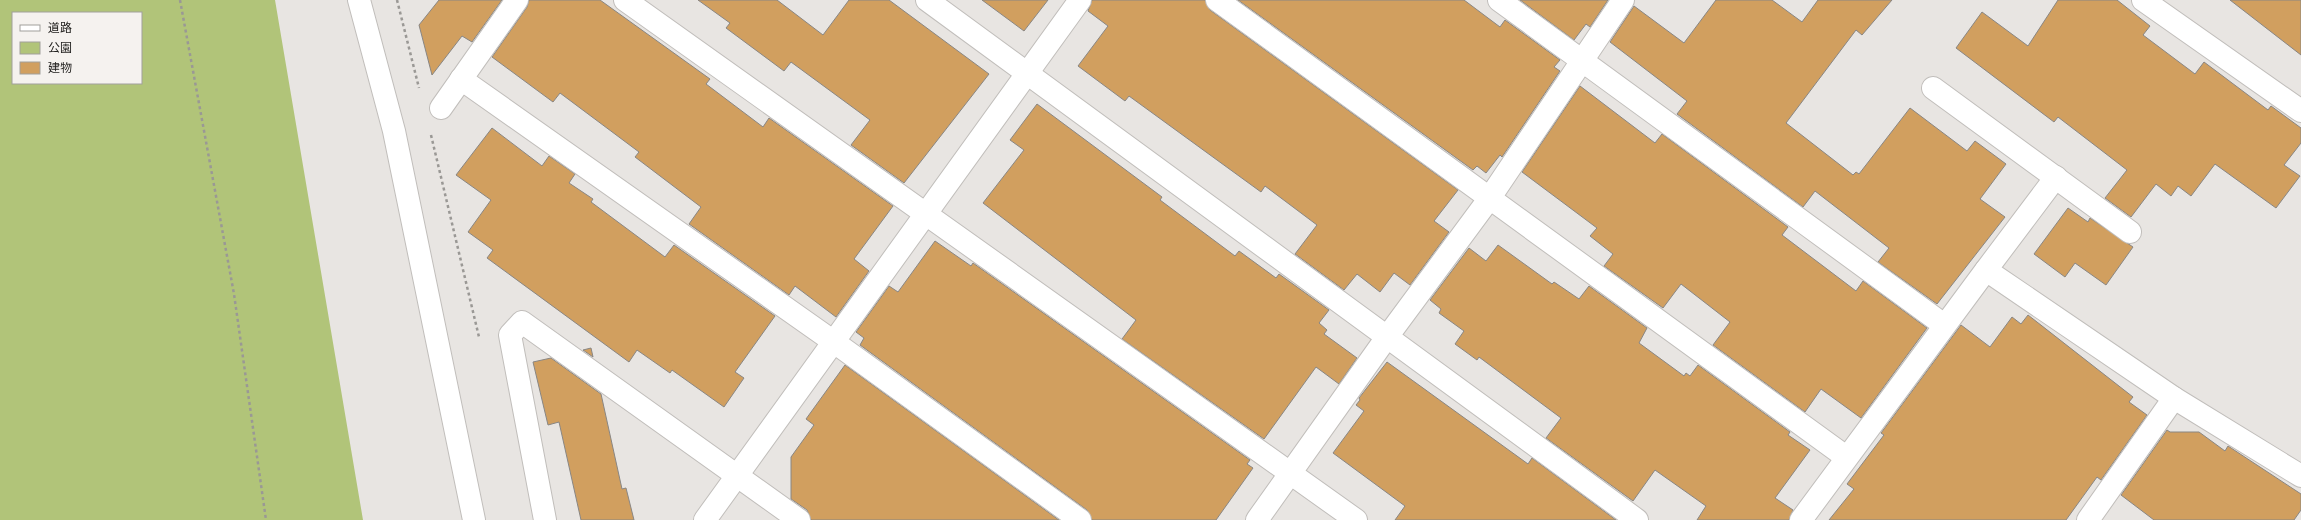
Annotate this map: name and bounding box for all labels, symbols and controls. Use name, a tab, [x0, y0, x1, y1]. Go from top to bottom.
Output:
legend	[12, 12, 142, 84]
text: 道路	[48, 19, 72, 36]
text: 公園	[48, 39, 72, 56]
text: 建物	[48, 59, 72, 76]

